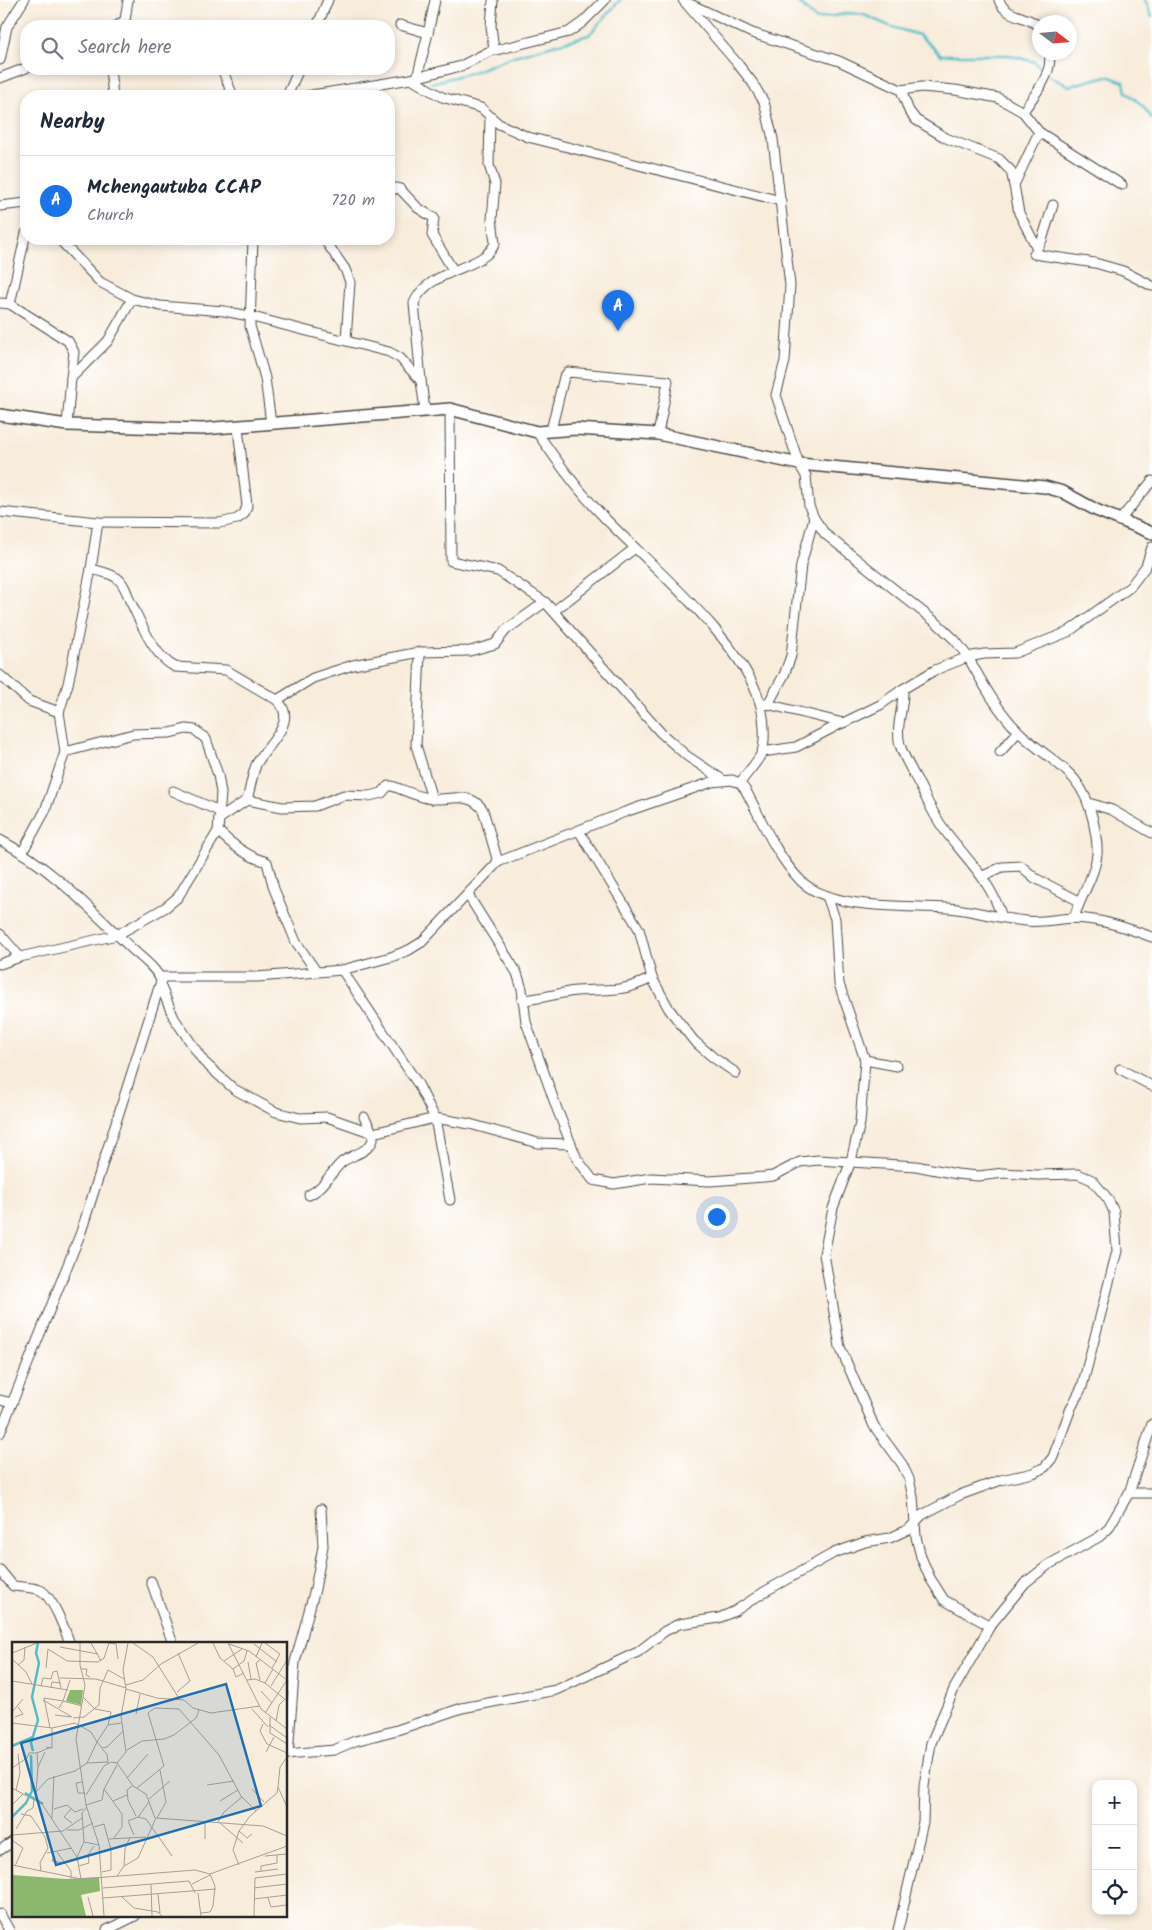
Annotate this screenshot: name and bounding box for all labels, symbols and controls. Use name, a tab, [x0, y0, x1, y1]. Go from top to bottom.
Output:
north arrow	[1032, 15, 1077, 60]
search box	[20, 20, 395, 75]
text: Search here	[78, 33, 172, 63]
icon: search	[38, 34, 66, 62]
text: Nearby	[40, 106, 105, 139]
text: Mchengautuba CCAP	[87, 173, 261, 203]
text: A	[51, 188, 61, 213]
text: 720 m	[331, 188, 375, 213]
text: Church	[87, 203, 134, 228]
pin: A	[602, 290, 634, 331]
your location	[704, 1204, 730, 1230]
inset map	[12, 1642, 288, 1918]
map controls	[1092, 1780, 1137, 1915]
button: +	[1092, 1780, 1137, 1825]
button: −	[1092, 1825, 1137, 1870]
button: locate	[1092, 1870, 1137, 1915]

